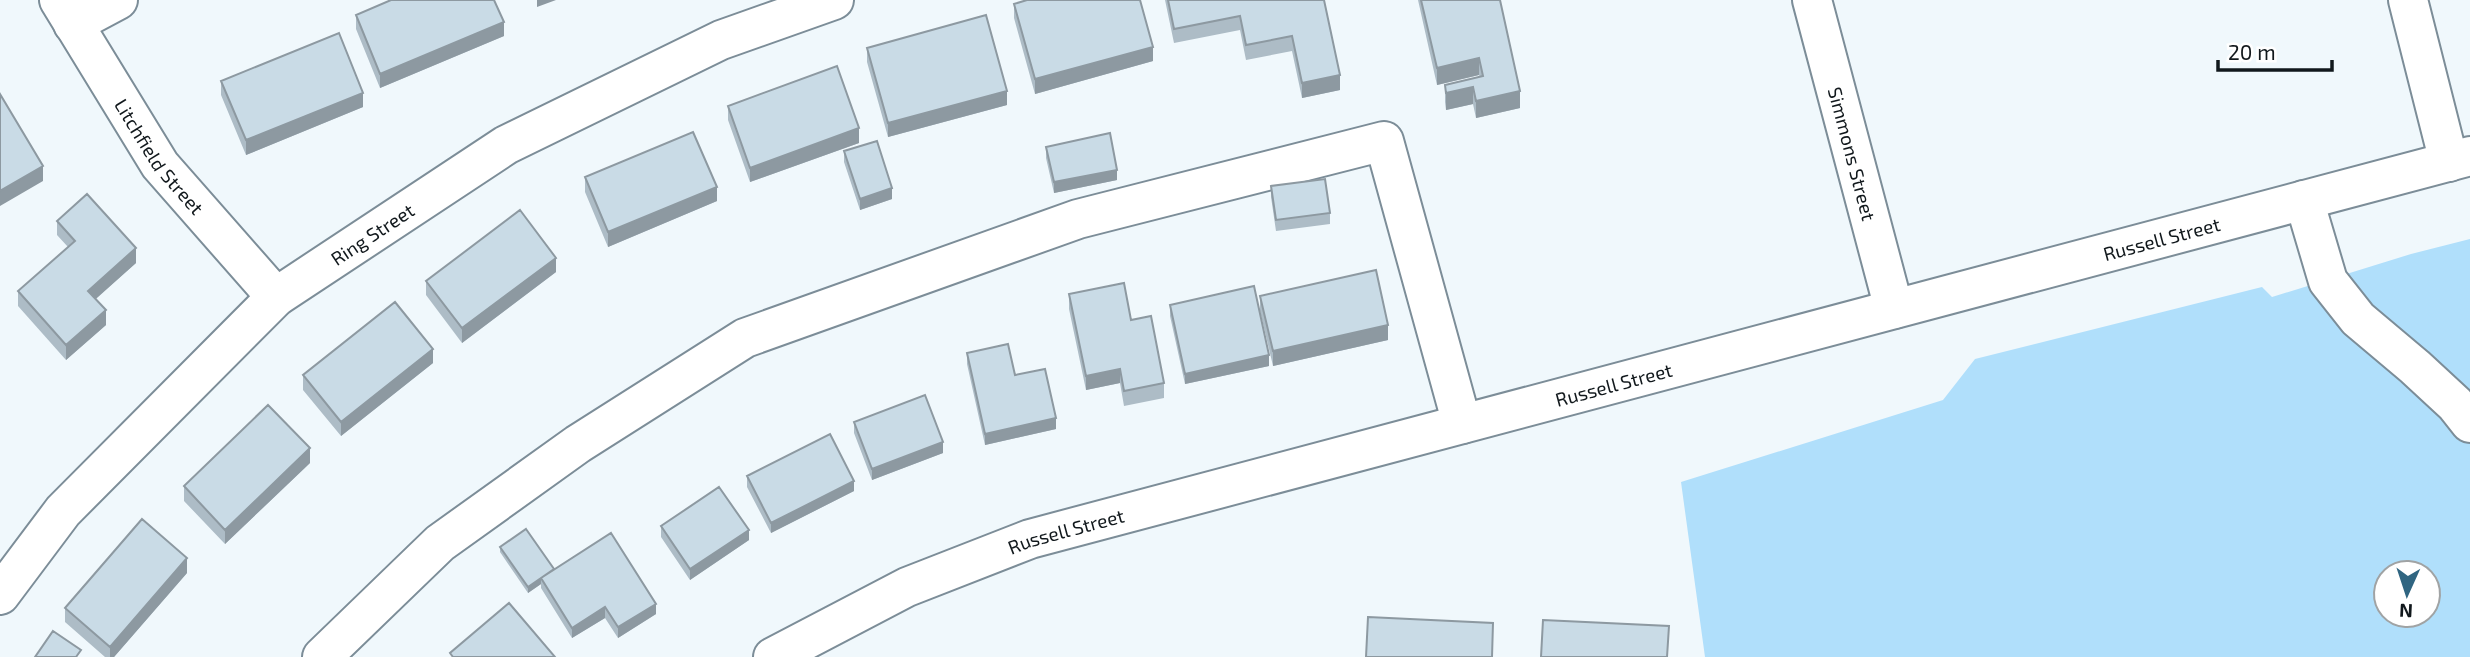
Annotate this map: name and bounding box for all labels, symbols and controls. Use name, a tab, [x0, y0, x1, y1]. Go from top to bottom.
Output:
scale bar	[2218, 28, 2332, 72]
text: 20 m	[2228, 39, 2276, 64]
street label: Simmons Street	[1824, 84, 1882, 223]
street label: Litchfield Street	[110, 94, 209, 219]
street label: Ring Street	[326, 198, 418, 269]
street label: Russell Street	[2101, 212, 2222, 265]
street label: Russell Street	[1553, 357, 1674, 410]
street label: Russell Street	[1004, 503, 1126, 558]
north arrow	[2372, 559, 2442, 629]
text: N	[2399, 600, 2414, 623]

